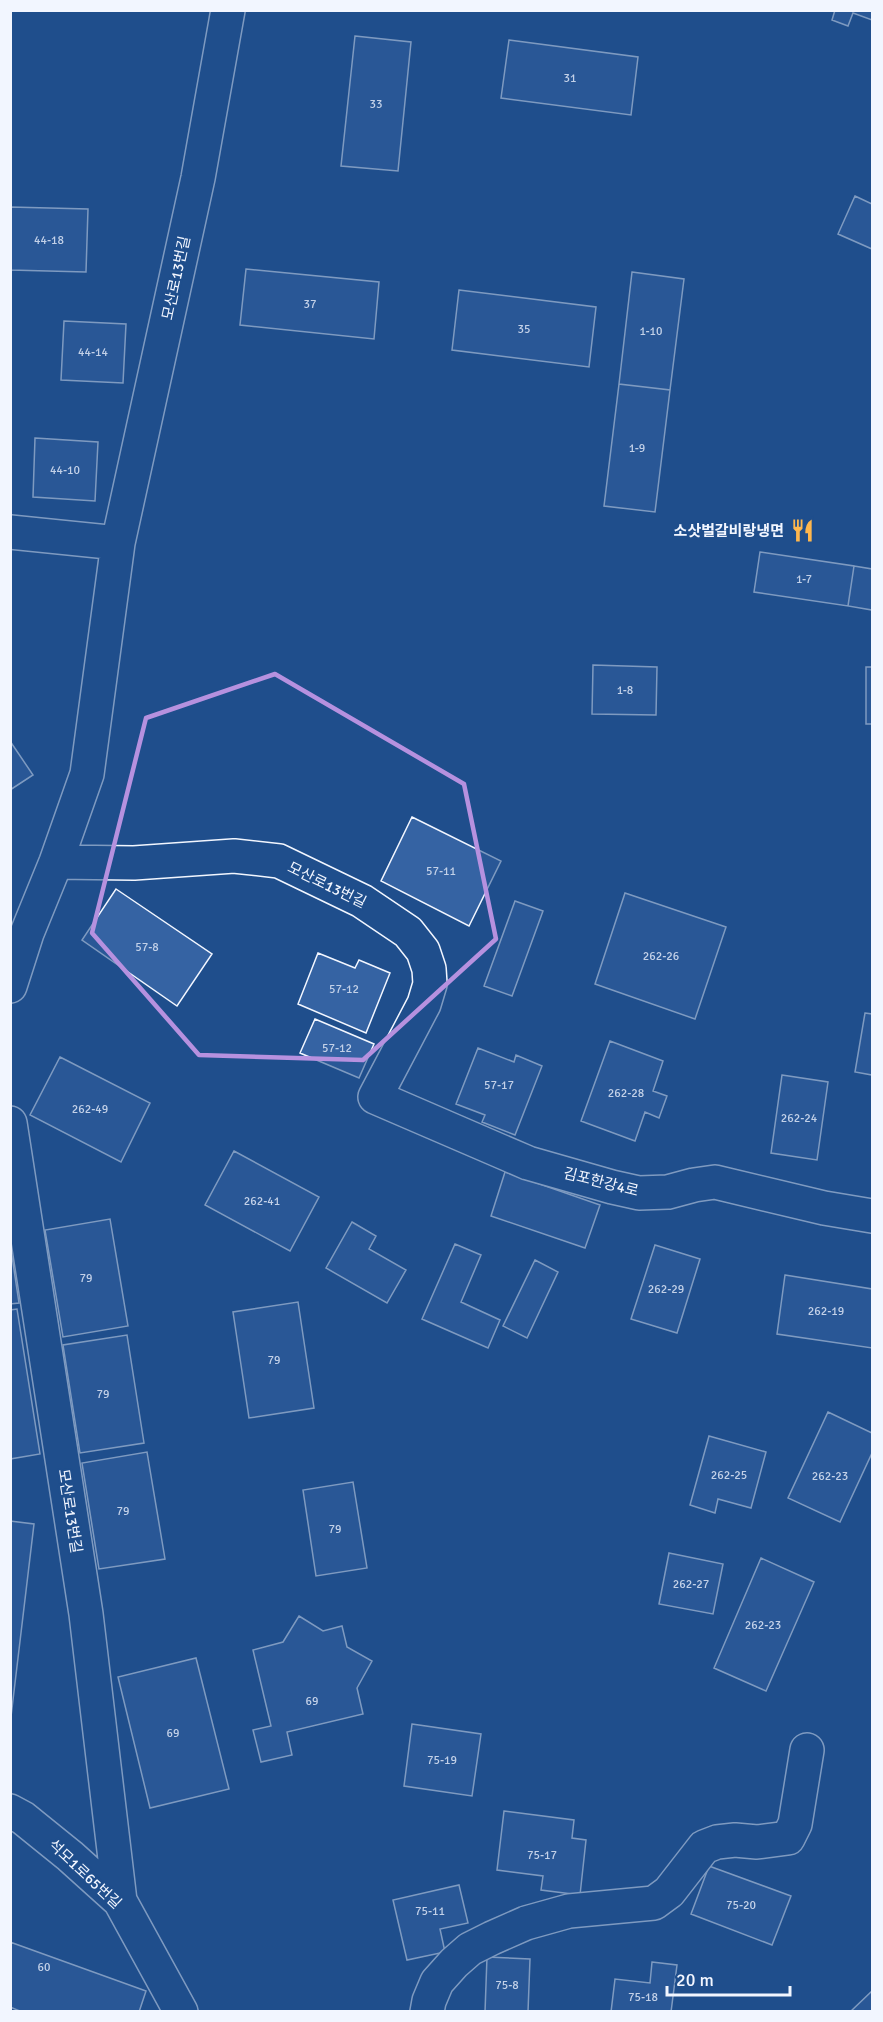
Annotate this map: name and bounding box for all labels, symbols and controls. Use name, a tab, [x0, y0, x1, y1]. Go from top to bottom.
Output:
house number: 31	[564, 71, 576, 86]
house number: 33	[370, 97, 382, 112]
house number: 44-18	[34, 233, 64, 248]
street label: 모산로13번길	[158, 234, 194, 322]
house number: 37	[304, 297, 316, 312]
house number: 35	[518, 322, 530, 337]
house number: 1-10	[639, 324, 663, 339]
house number: 44-14	[78, 345, 109, 360]
house number: 1-9	[629, 441, 645, 456]
house number: 44-10	[50, 463, 80, 478]
restaurant icon: 소삿벌갈비랑냉면	[789, 518, 815, 544]
place label: 소삿벌갈비랑냉면	[674, 522, 784, 540]
house number: 1-7	[796, 572, 812, 587]
house number: 1-8	[617, 683, 633, 698]
street label: 모산로13번길	[285, 858, 369, 912]
house number: 57-11	[426, 864, 456, 879]
house number: 57-8	[135, 940, 159, 955]
house number: 262-26	[643, 949, 679, 964]
house number: 57-12	[329, 982, 359, 997]
house number: 57-12	[322, 1041, 352, 1056]
house number: 57-17	[484, 1078, 514, 1093]
house number: 262-28	[608, 1086, 644, 1101]
house number: 262-49	[72, 1102, 108, 1117]
house number: 262-24	[781, 1111, 818, 1126]
street label: 김포한강4로	[561, 1164, 641, 1200]
house number: 262-41	[244, 1194, 280, 1209]
house number: 79	[80, 1271, 92, 1286]
house number: 262-29	[648, 1282, 684, 1297]
house number: 262-19	[808, 1304, 844, 1319]
house number: 79	[268, 1353, 280, 1368]
house number: 79	[97, 1387, 109, 1402]
street label: 모산로13번길	[54, 1468, 86, 1554]
house number: 262-25	[711, 1468, 747, 1483]
house number: 262-23	[812, 1469, 848, 1484]
house number: 79	[117, 1504, 129, 1519]
house number: 79	[329, 1522, 341, 1537]
house number: 262-27	[673, 1577, 709, 1592]
house number: 262-23	[745, 1618, 781, 1633]
house number: 69	[306, 1694, 318, 1709]
house number: 69	[167, 1726, 179, 1741]
house number: 75-19	[427, 1753, 457, 1768]
street label: 석모1로65번길	[45, 1836, 125, 1912]
house number: 75-17	[527, 1848, 557, 1863]
house number: 75-20	[726, 1898, 756, 1913]
house number: 75-11	[415, 1904, 445, 1919]
scale bar	[667, 1959, 790, 1997]
house number: 60	[38, 1960, 50, 1975]
text: 20 m	[676, 1969, 714, 1991]
house number: 75-8	[495, 1978, 519, 1993]
house number: 75-18	[628, 1990, 658, 2005]

